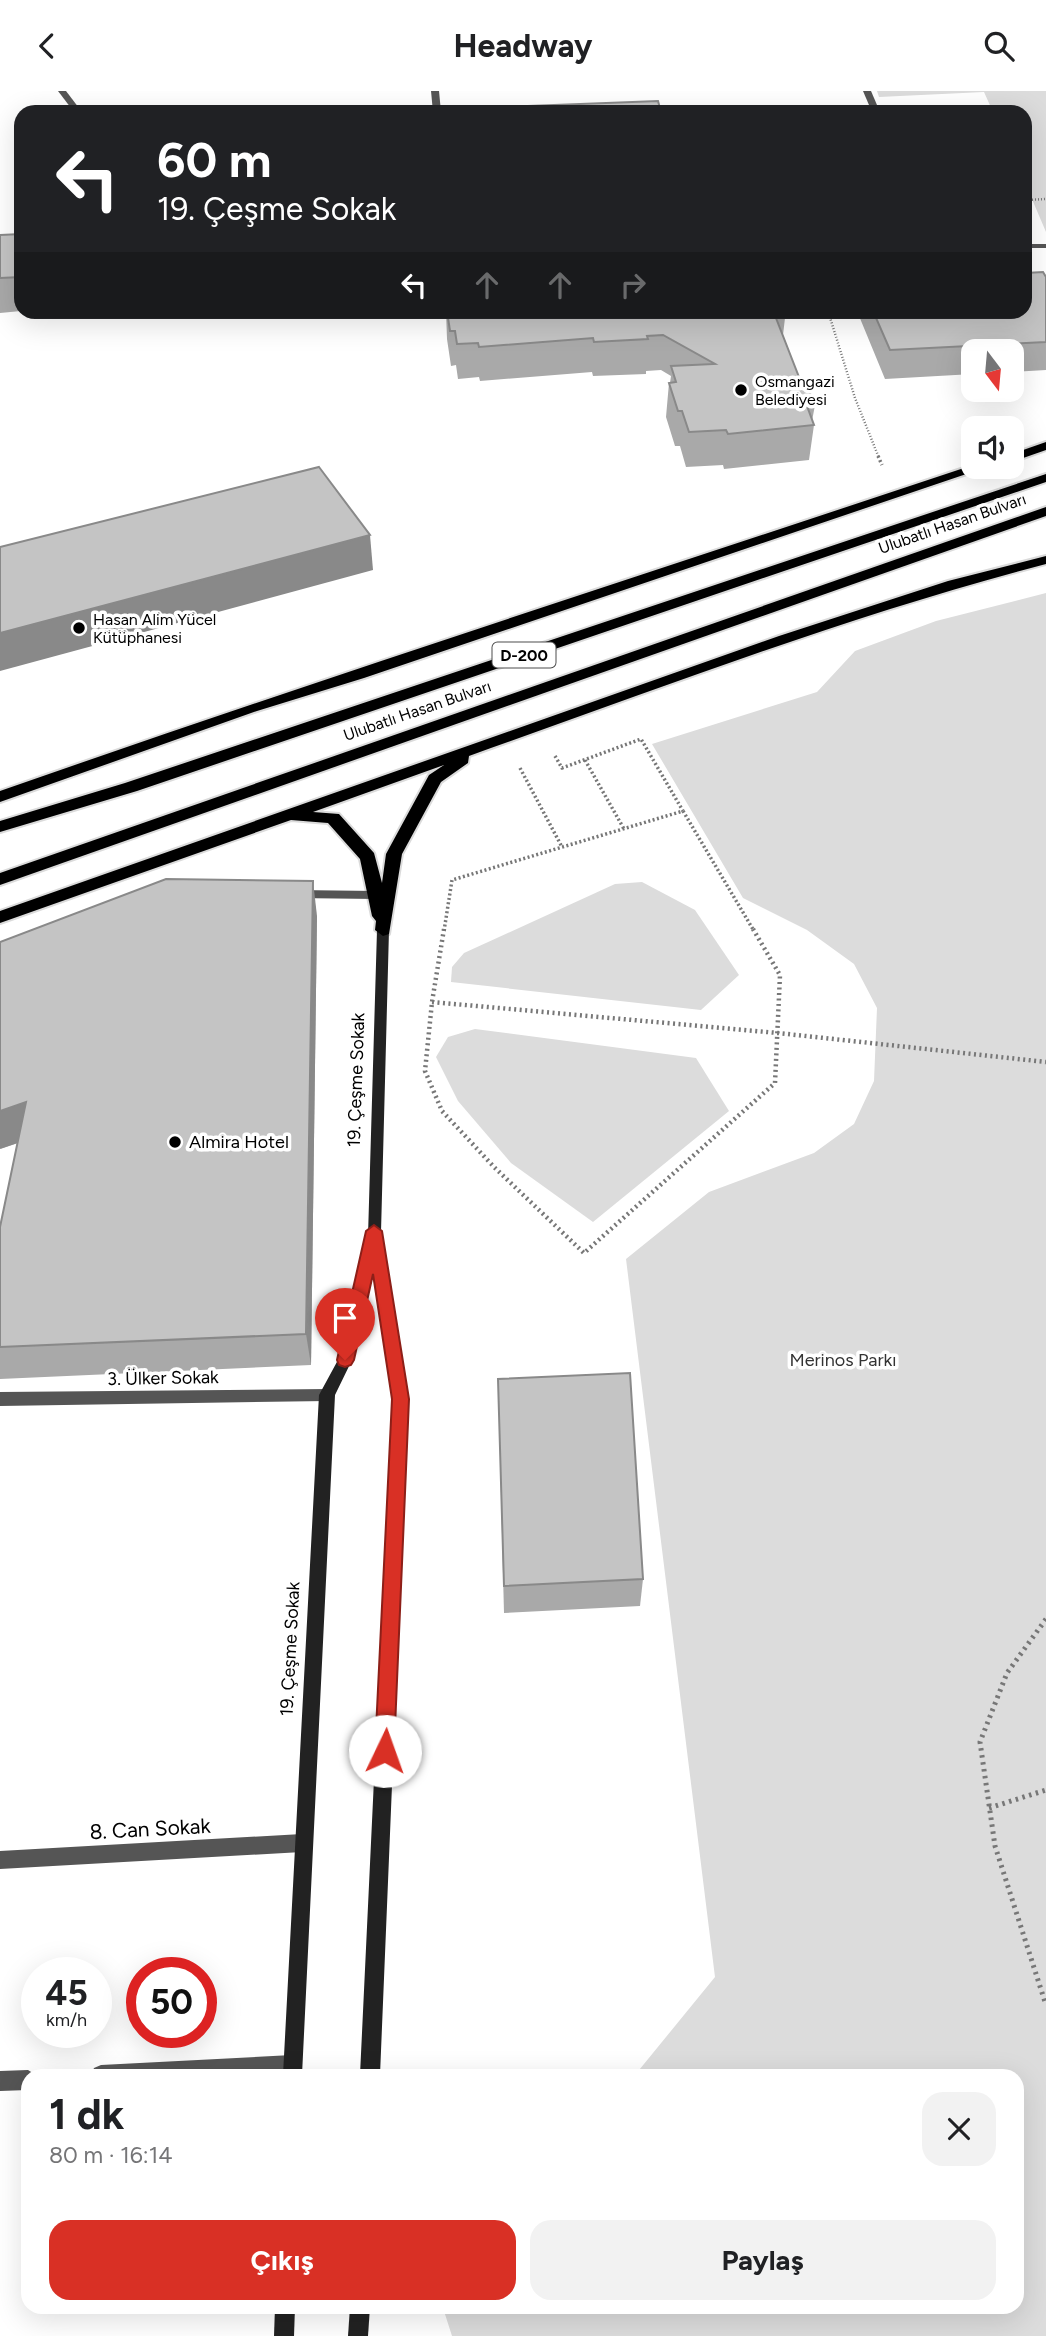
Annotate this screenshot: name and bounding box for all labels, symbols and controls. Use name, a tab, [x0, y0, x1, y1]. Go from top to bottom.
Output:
icon: back	[28, 27, 66, 65]
text: Headway	[453, 27, 593, 65]
icon: search	[980, 27, 1018, 65]
text: 60 m	[157, 130, 272, 189]
icon: left	[42, 133, 133, 224]
text: 19. Çeşme Sokak	[157, 190, 396, 228]
icon: left	[395, 266, 433, 304]
icon: ahead	[468, 266, 506, 304]
icon: ahead	[541, 266, 579, 304]
icon: right	[614, 266, 652, 304]
north arrow	[961, 339, 1024, 403]
map controls	[961, 339, 1024, 479]
place label: Osmangazi Belediyesi	[755, 372, 835, 409]
marker: Osmangazi Belediyesi	[733, 382, 749, 398]
button: sound	[961, 416, 1024, 479]
street label: Ulubatlı Hasan Bulvarı	[876, 489, 1028, 558]
place label: Hasan Alim Yücel Kütüphanesi	[93, 610, 216, 647]
marker: Hasan Alim Yücel Kütüphanesi	[71, 620, 87, 636]
road number: D-200	[492, 643, 556, 667]
street label: Ulubatlı Hasan Bulvarı	[341, 676, 493, 745]
street label: 19. Çeşme Sokak	[343, 1012, 369, 1148]
place label: Almira Hotel	[189, 1131, 289, 1153]
marker: Almira Hotel	[167, 1134, 183, 1150]
pin	[315, 1288, 375, 1360]
icon: arrive	[326, 1299, 364, 1337]
park label: Merinos Parkı	[789, 1349, 897, 1371]
street label: 3. Ülker Sokak	[107, 1366, 219, 1390]
street label: 19. Çeşme Sokak	[275, 1581, 305, 1717]
position arrow	[348, 1714, 422, 1788]
street label: 8. Can Sokak	[89, 1813, 212, 1844]
speed limit sign: 50	[126, 1957, 217, 2048]
text: 45	[45, 1972, 88, 2014]
text: km/h	[46, 2009, 87, 2031]
text: 1 dk	[49, 2089, 124, 2140]
button: close	[922, 2092, 996, 2166]
text: 80 m · 16:14	[49, 2141, 172, 2169]
button: Çıkış	[49, 2220, 516, 2300]
button: Paylaş	[530, 2220, 996, 2300]

